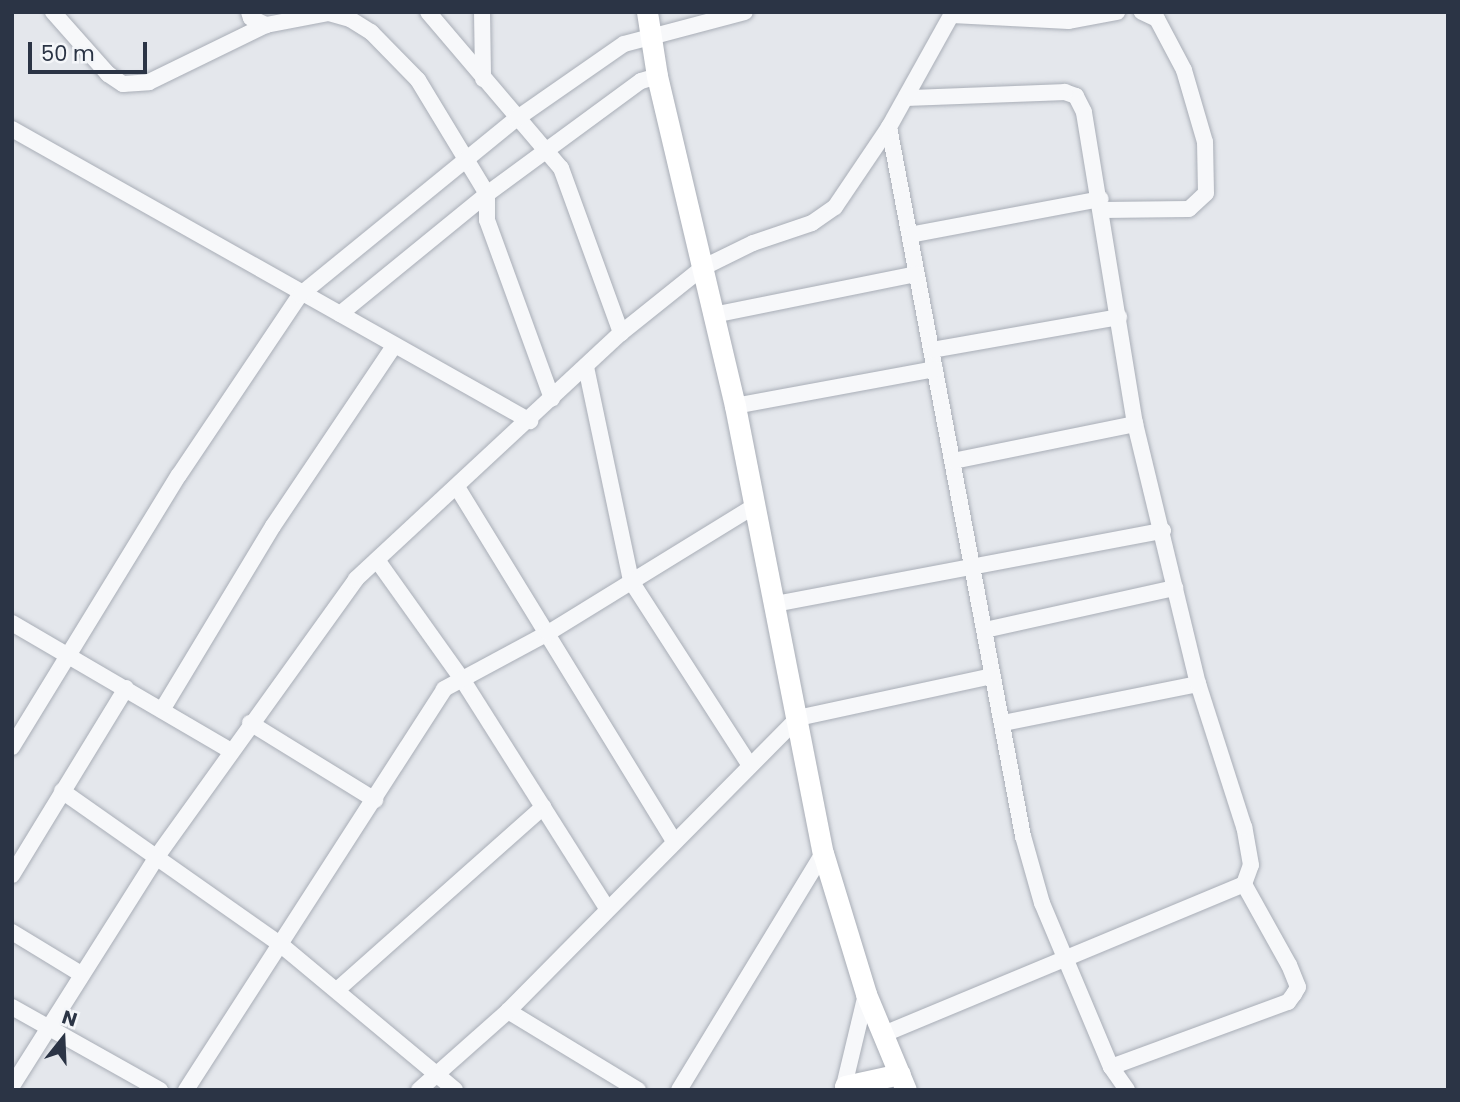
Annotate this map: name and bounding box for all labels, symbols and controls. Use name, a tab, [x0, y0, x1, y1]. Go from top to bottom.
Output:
scale bar	[32, 28, 150, 72]
text: 50 m	[41, 39, 95, 68]
north arrow	[28, 1004, 98, 1074]
text: N	[59, 1004, 81, 1034]

